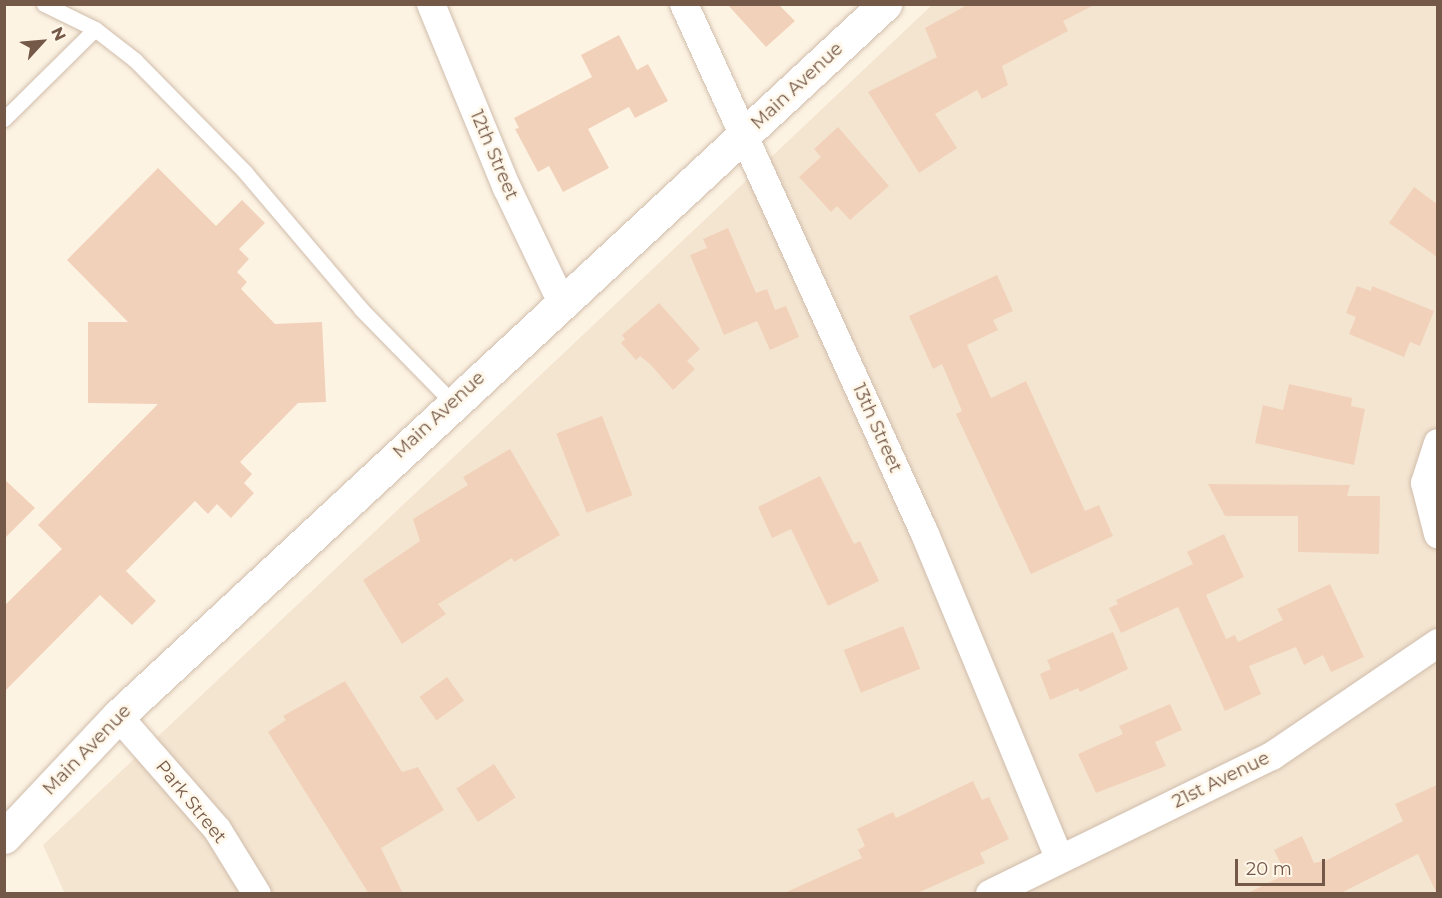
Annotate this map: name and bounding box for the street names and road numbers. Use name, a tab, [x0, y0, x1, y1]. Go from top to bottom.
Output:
street label: Main Avenue	[747, 38, 847, 134]
street label: 12th Street	[465, 107, 523, 203]
street label: Main Avenue	[389, 367, 489, 463]
street label: 13th Street	[848, 380, 906, 476]
street label: Main Avenue	[38, 700, 136, 800]
street label: 21st Avenue	[1169, 747, 1273, 813]
street label: Park Street	[151, 756, 231, 848]

